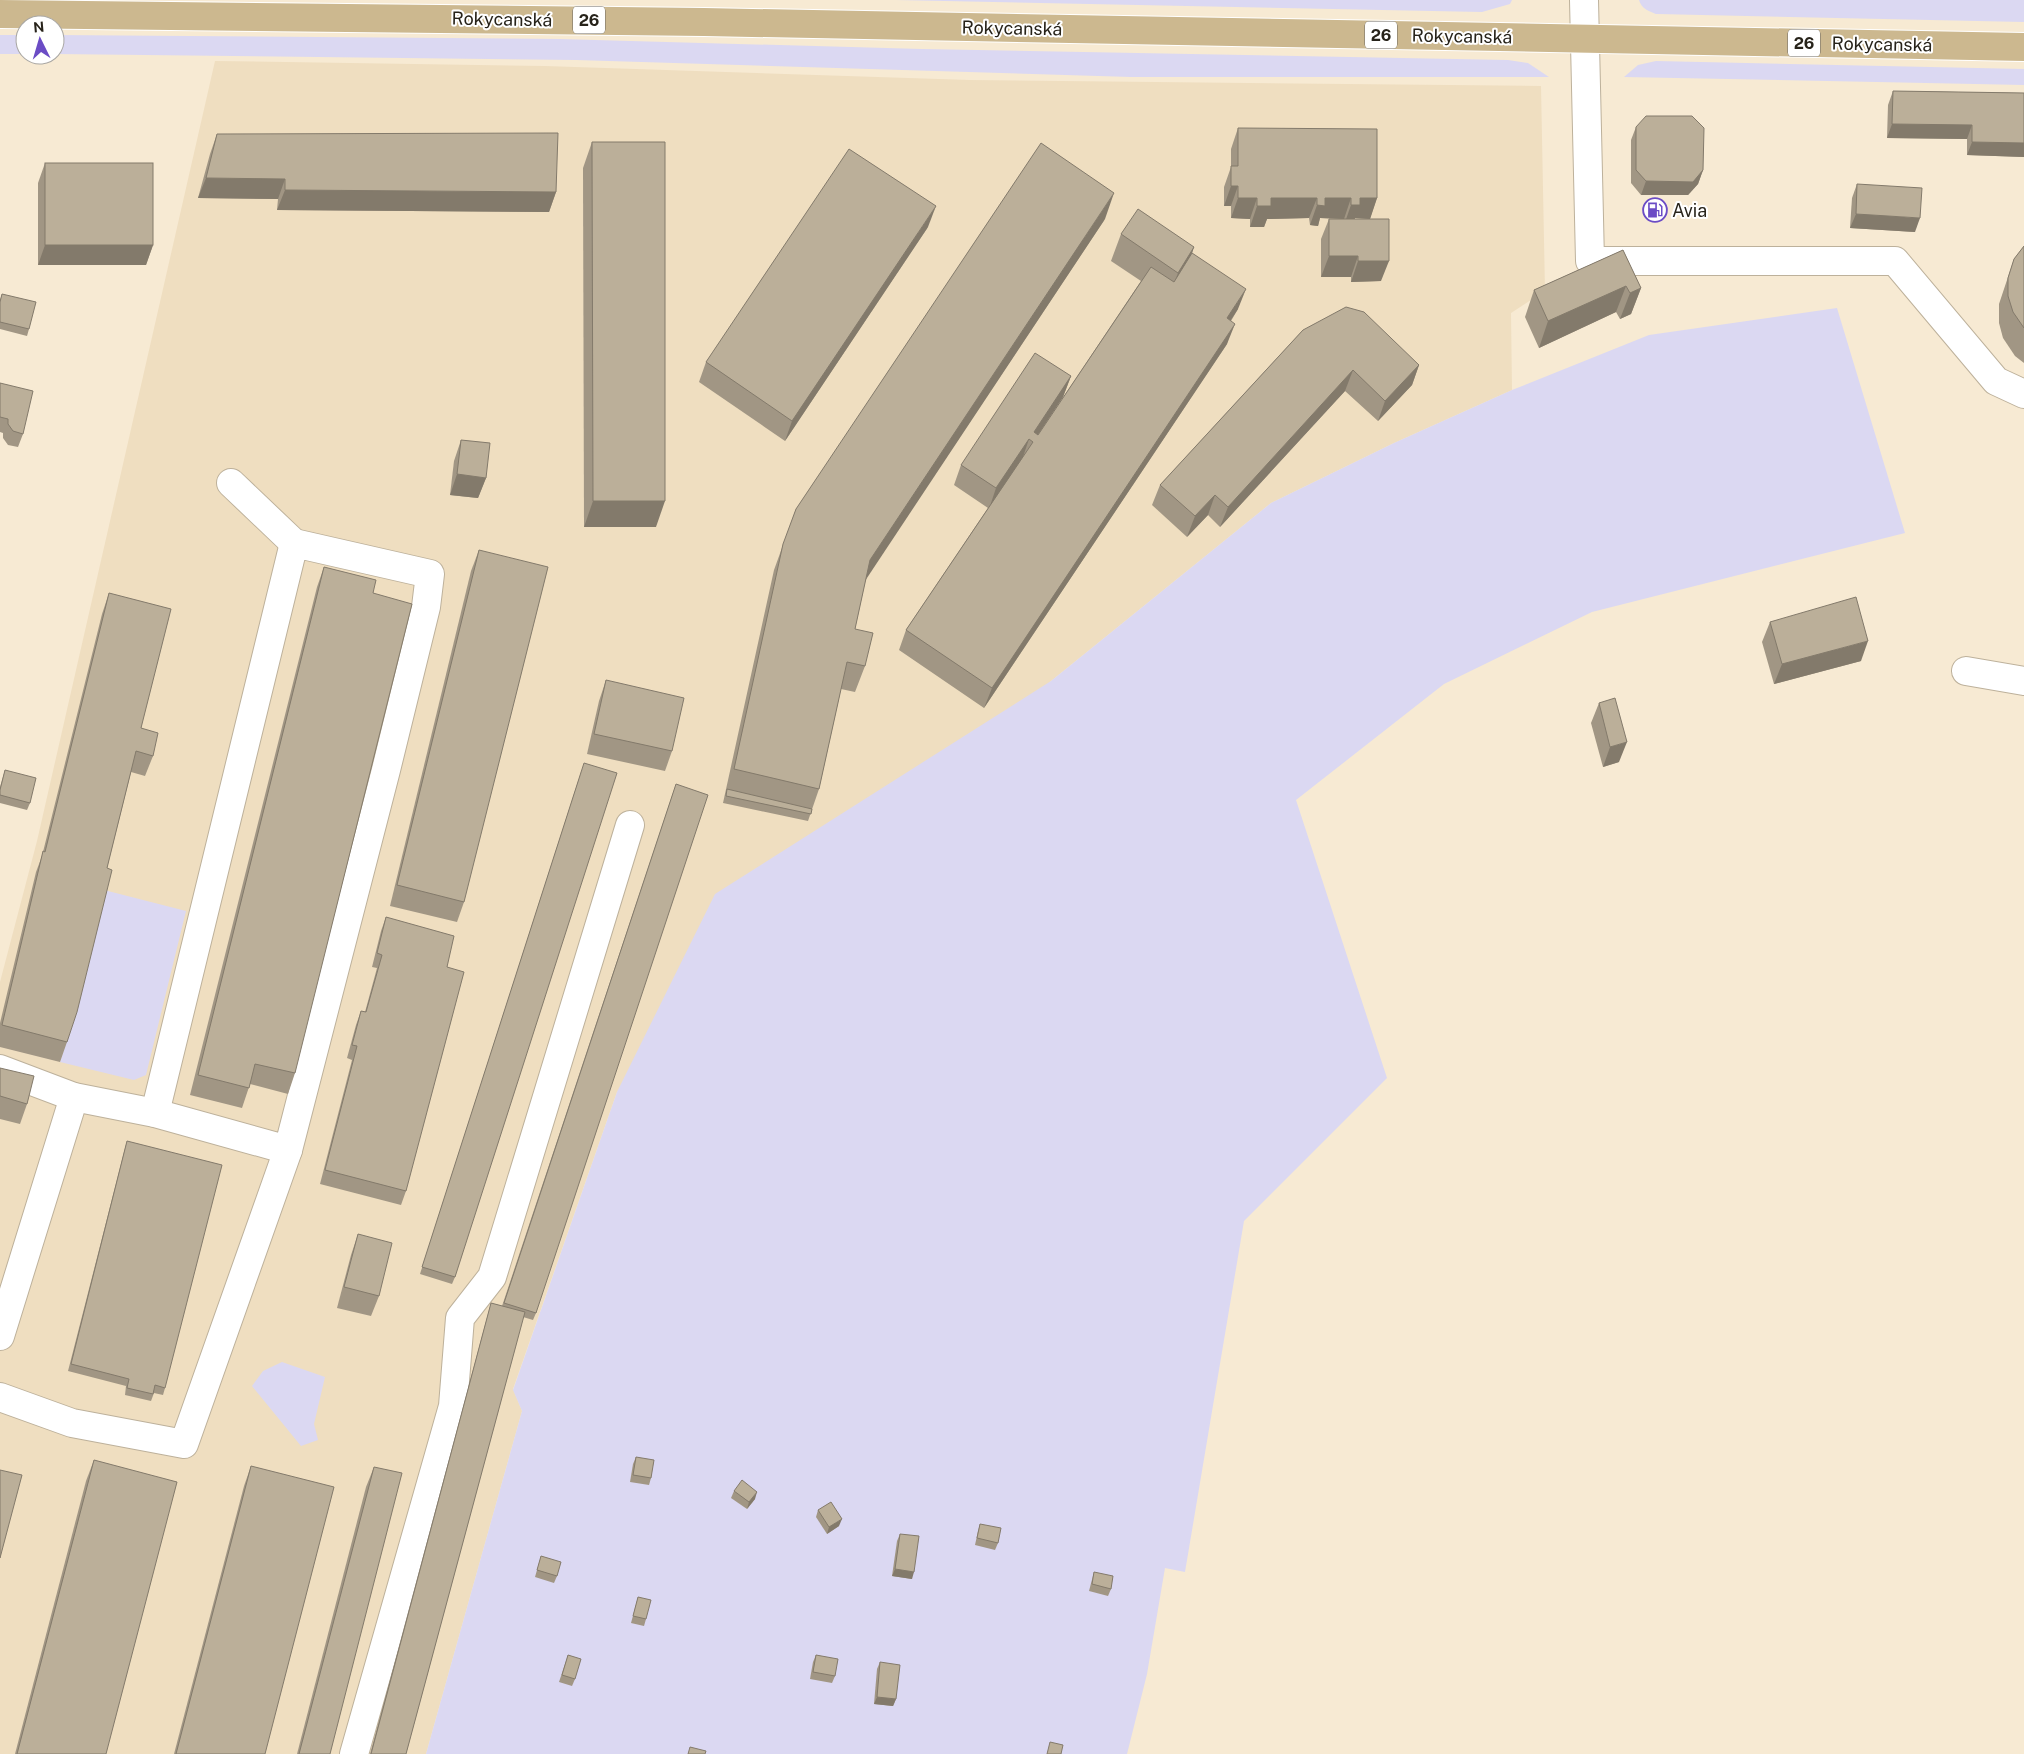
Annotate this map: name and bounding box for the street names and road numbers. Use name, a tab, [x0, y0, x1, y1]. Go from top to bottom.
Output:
road number: 26	[573, 6, 605, 34]
street label: Rokycanská	[451, 8, 553, 30]
street label: Rokycanská	[961, 17, 1063, 39]
road number: 26	[1365, 22, 1397, 48]
street label: Rokycanská	[1411, 25, 1513, 47]
road number: 26	[1788, 29, 1820, 56]
street label: Rokycanská	[1831, 33, 1933, 55]

